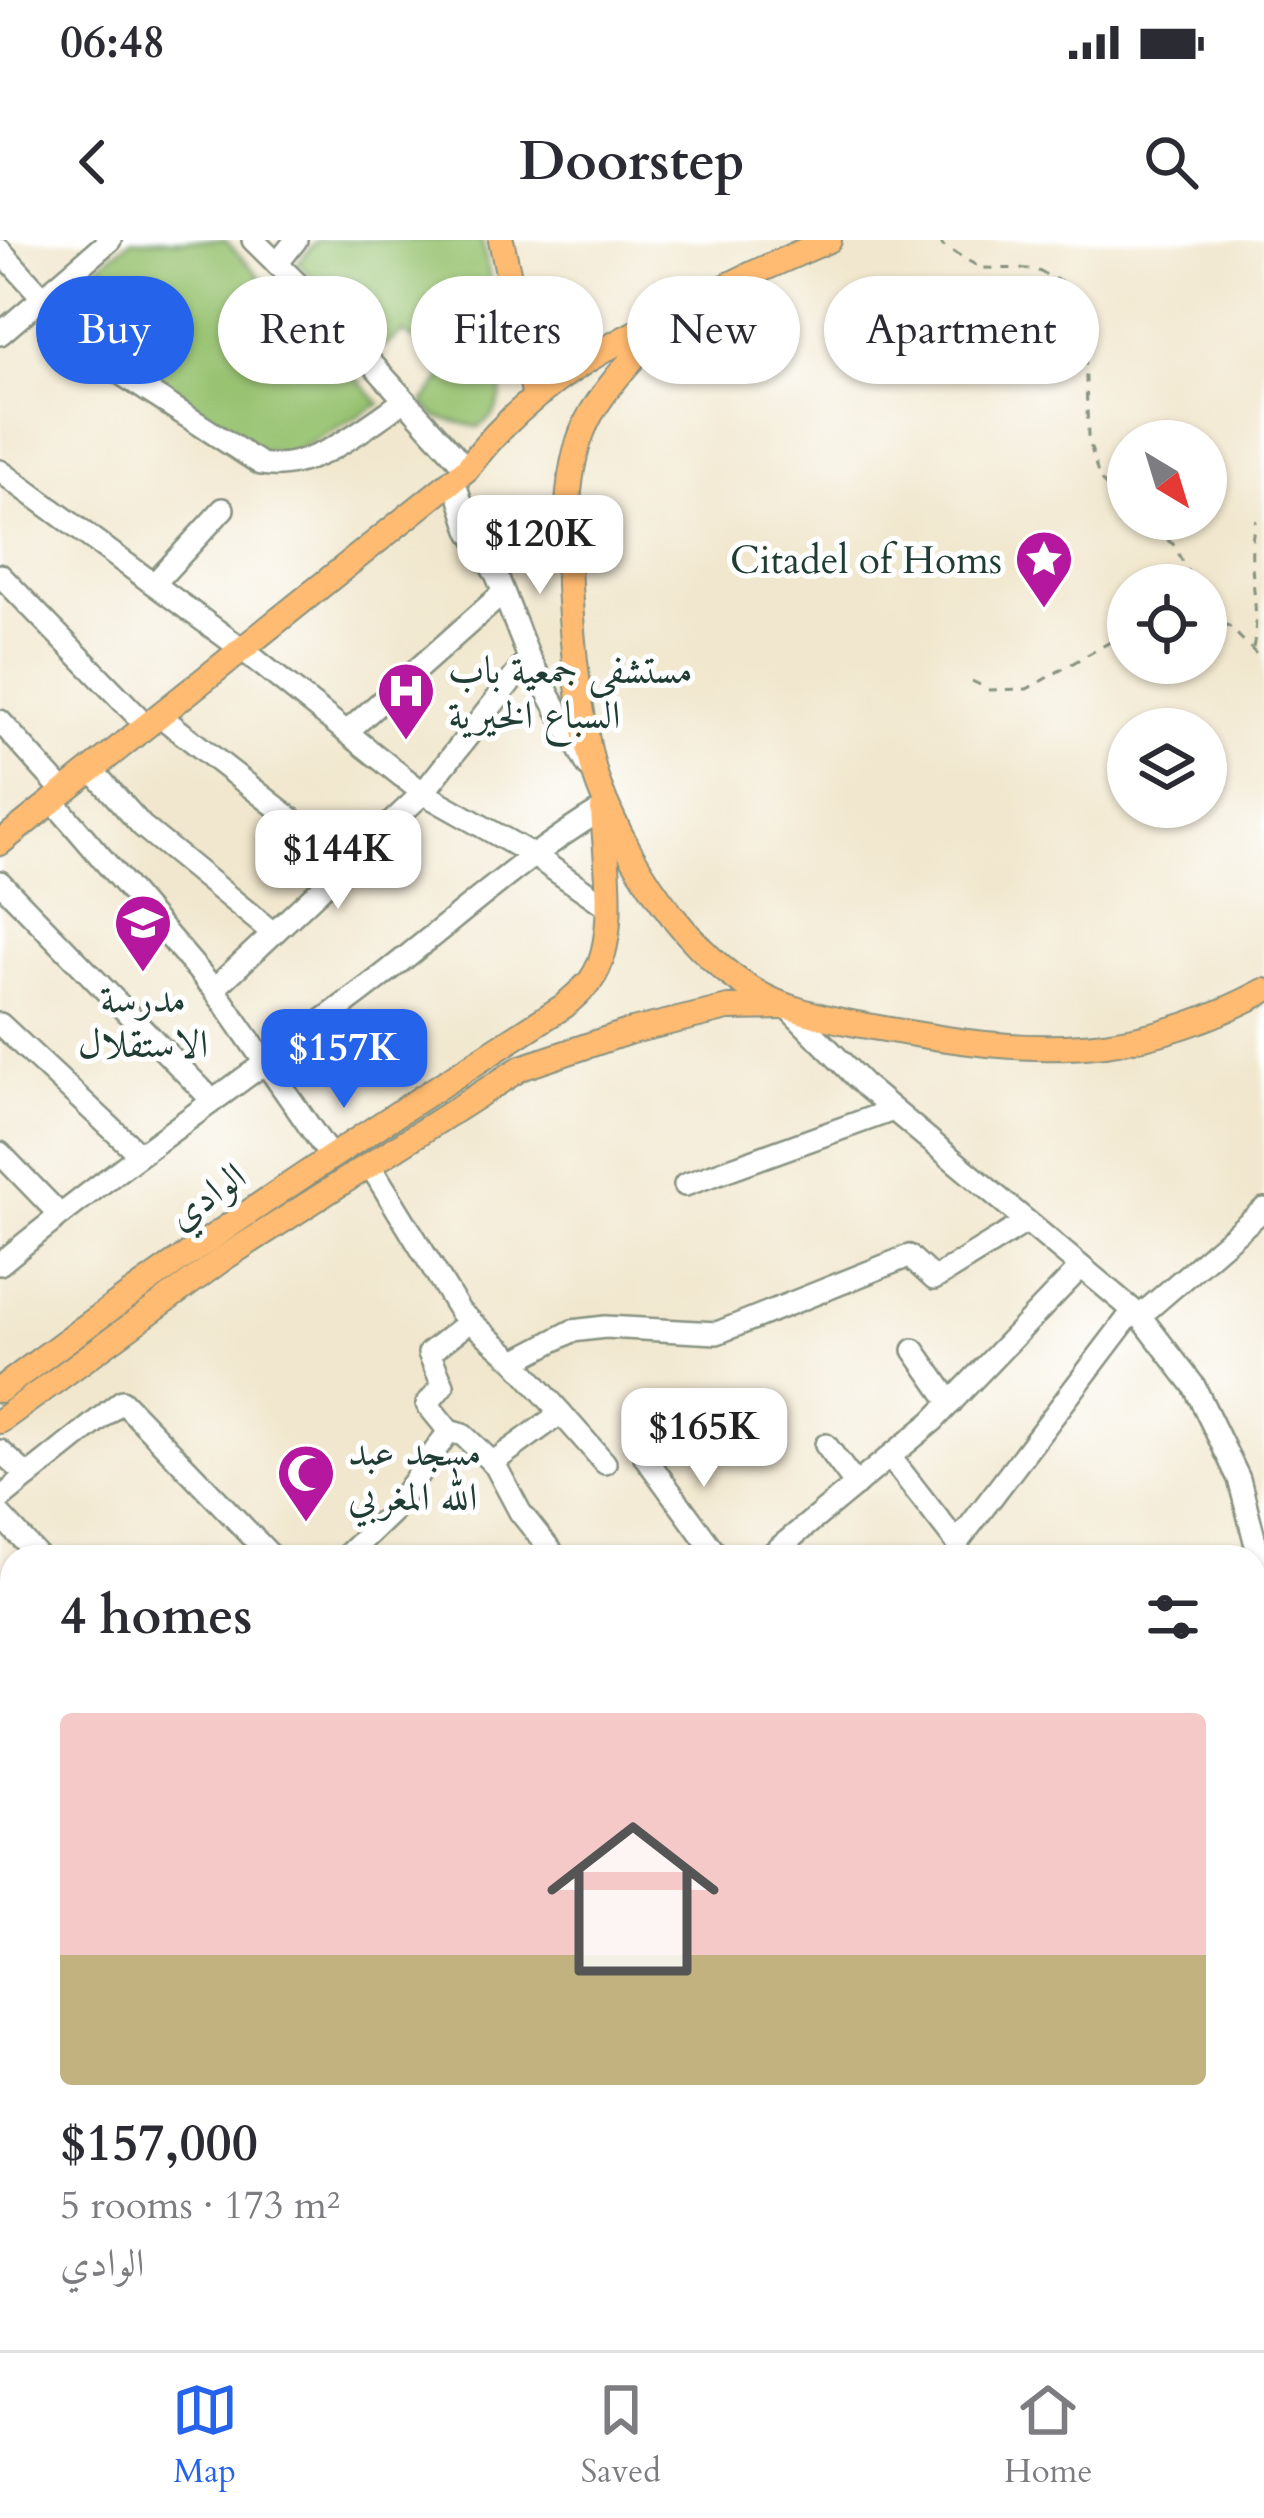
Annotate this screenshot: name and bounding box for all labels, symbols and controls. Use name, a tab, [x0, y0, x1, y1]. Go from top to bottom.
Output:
text: 06:48	[60, 12, 165, 73]
text: Doorstep	[519, 126, 745, 199]
icon: back	[60, 129, 126, 195]
icon: search	[1138, 129, 1204, 195]
chip: Buy	[36, 276, 194, 384]
chip: Rent	[218, 276, 387, 384]
chip: Filters	[411, 276, 603, 384]
chip: New	[627, 276, 800, 384]
chip: Apartment	[824, 276, 1099, 384]
north arrow	[1107, 420, 1227, 540]
map controls	[1107, 420, 1227, 828]
pin: $120K	[456, 495, 624, 597]
text: $120K	[484, 507, 596, 560]
place icon: Citadel of Homs	[1013, 528, 1075, 610]
place label: Citadel of Homs	[730, 534, 1002, 587]
button: locate	[1107, 564, 1227, 684]
place label: مستشفى جمعية باب السباع الخيرية	[448, 644, 693, 747]
hospital icon: مستشفى جمعية باب السباع الخيرية	[375, 660, 437, 742]
button: layers	[1107, 708, 1227, 828]
pin: $144K	[254, 810, 422, 912]
text: $144K	[282, 822, 394, 875]
school or university icon: مدرسة الاستقلال	[112, 892, 174, 974]
place label: مدرسة الاستقلال	[78, 973, 208, 1071]
pin: $157K	[260, 1009, 428, 1111]
text: $157K	[288, 1021, 400, 1074]
street label: الوادي	[157, 1150, 259, 1245]
pin: $165K	[620, 1388, 788, 1490]
text: $165K	[648, 1400, 760, 1453]
place label: مسجد عبد الله المغربي	[348, 1426, 481, 1528]
mosque icon: مسجد عبد الله المغربي	[275, 1442, 337, 1524]
text: 4 homes	[60, 1582, 252, 1652]
icon: filters	[1140, 1584, 1206, 1650]
icon: home	[525, 1791, 741, 2007]
text: $157,000	[60, 2109, 258, 2179]
text: 5 rooms · 173 m²	[60, 2179, 340, 2232]
text: الوادي	[60, 2237, 145, 2290]
tab: Map	[172, 2377, 238, 2494]
tab: Saved	[581, 2377, 661, 2494]
tab: Home	[1004, 2377, 1092, 2494]

